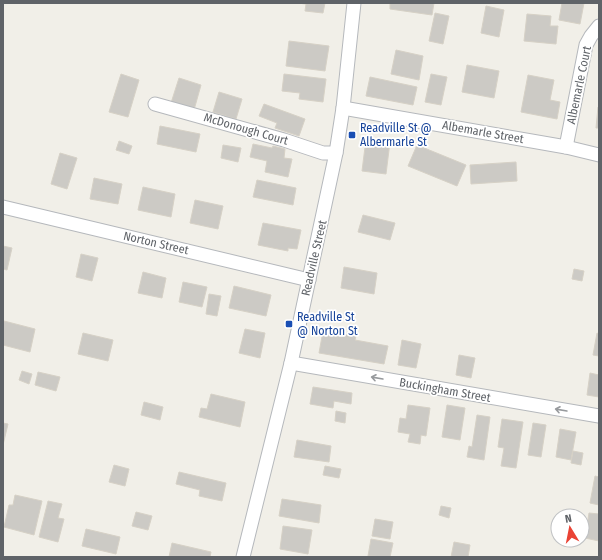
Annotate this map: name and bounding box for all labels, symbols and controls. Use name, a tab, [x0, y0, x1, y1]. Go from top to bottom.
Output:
street label: Albemarle Court	[564, 45, 594, 125]
street label: McDonough Court	[202, 110, 290, 148]
street label: Albemarle Street	[441, 118, 525, 146]
place label: Readville St @ Albermarle St	[360, 121, 432, 149]
marker: Readville St @ Albermarle St	[347, 130, 357, 140]
street label: Readville Street	[298, 219, 330, 297]
street label: Norton Street	[122, 229, 190, 257]
place label: Readville St @ Norton St	[297, 310, 358, 338]
marker: Readville St @ Norton St	[284, 319, 294, 329]
one-way arrow	[371, 374, 384, 382]
street label: Buckingham Street	[398, 375, 492, 405]
one-way arrow	[554, 405, 567, 413]
north arrow	[550, 508, 590, 548]
text: N	[564, 512, 573, 526]

